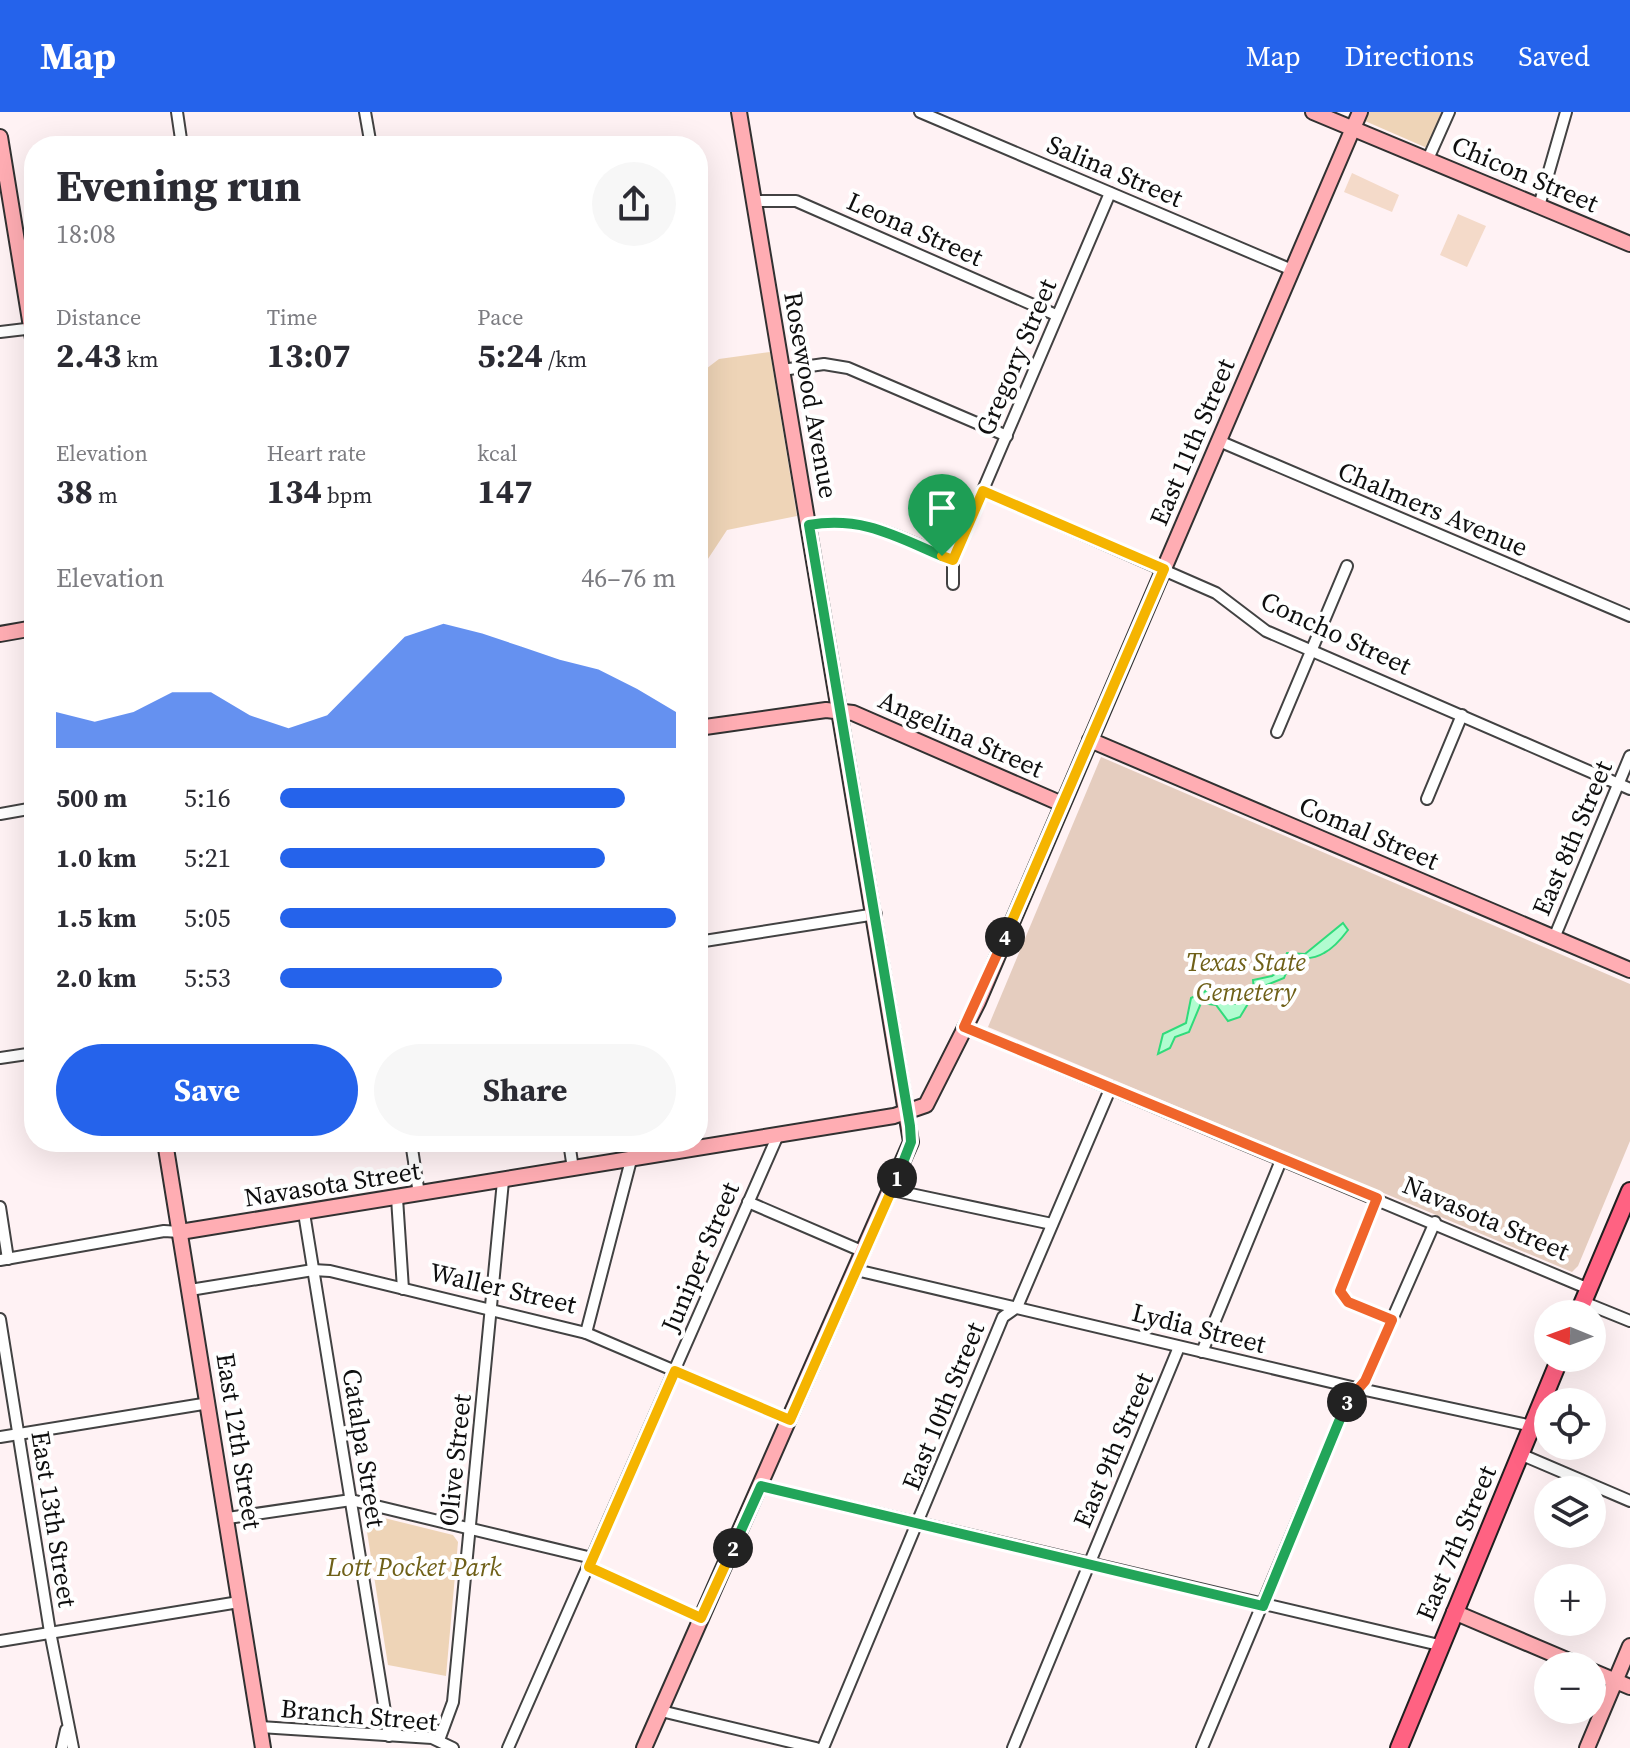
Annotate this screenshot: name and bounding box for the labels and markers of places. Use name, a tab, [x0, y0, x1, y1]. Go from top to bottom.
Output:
pin	[908, 474, 976, 556]
pin: 4	[985, 917, 1025, 957]
pin: 1	[877, 1158, 917, 1198]
pin: 3	[1327, 1382, 1367, 1422]
pin: 2	[713, 1528, 753, 1568]

